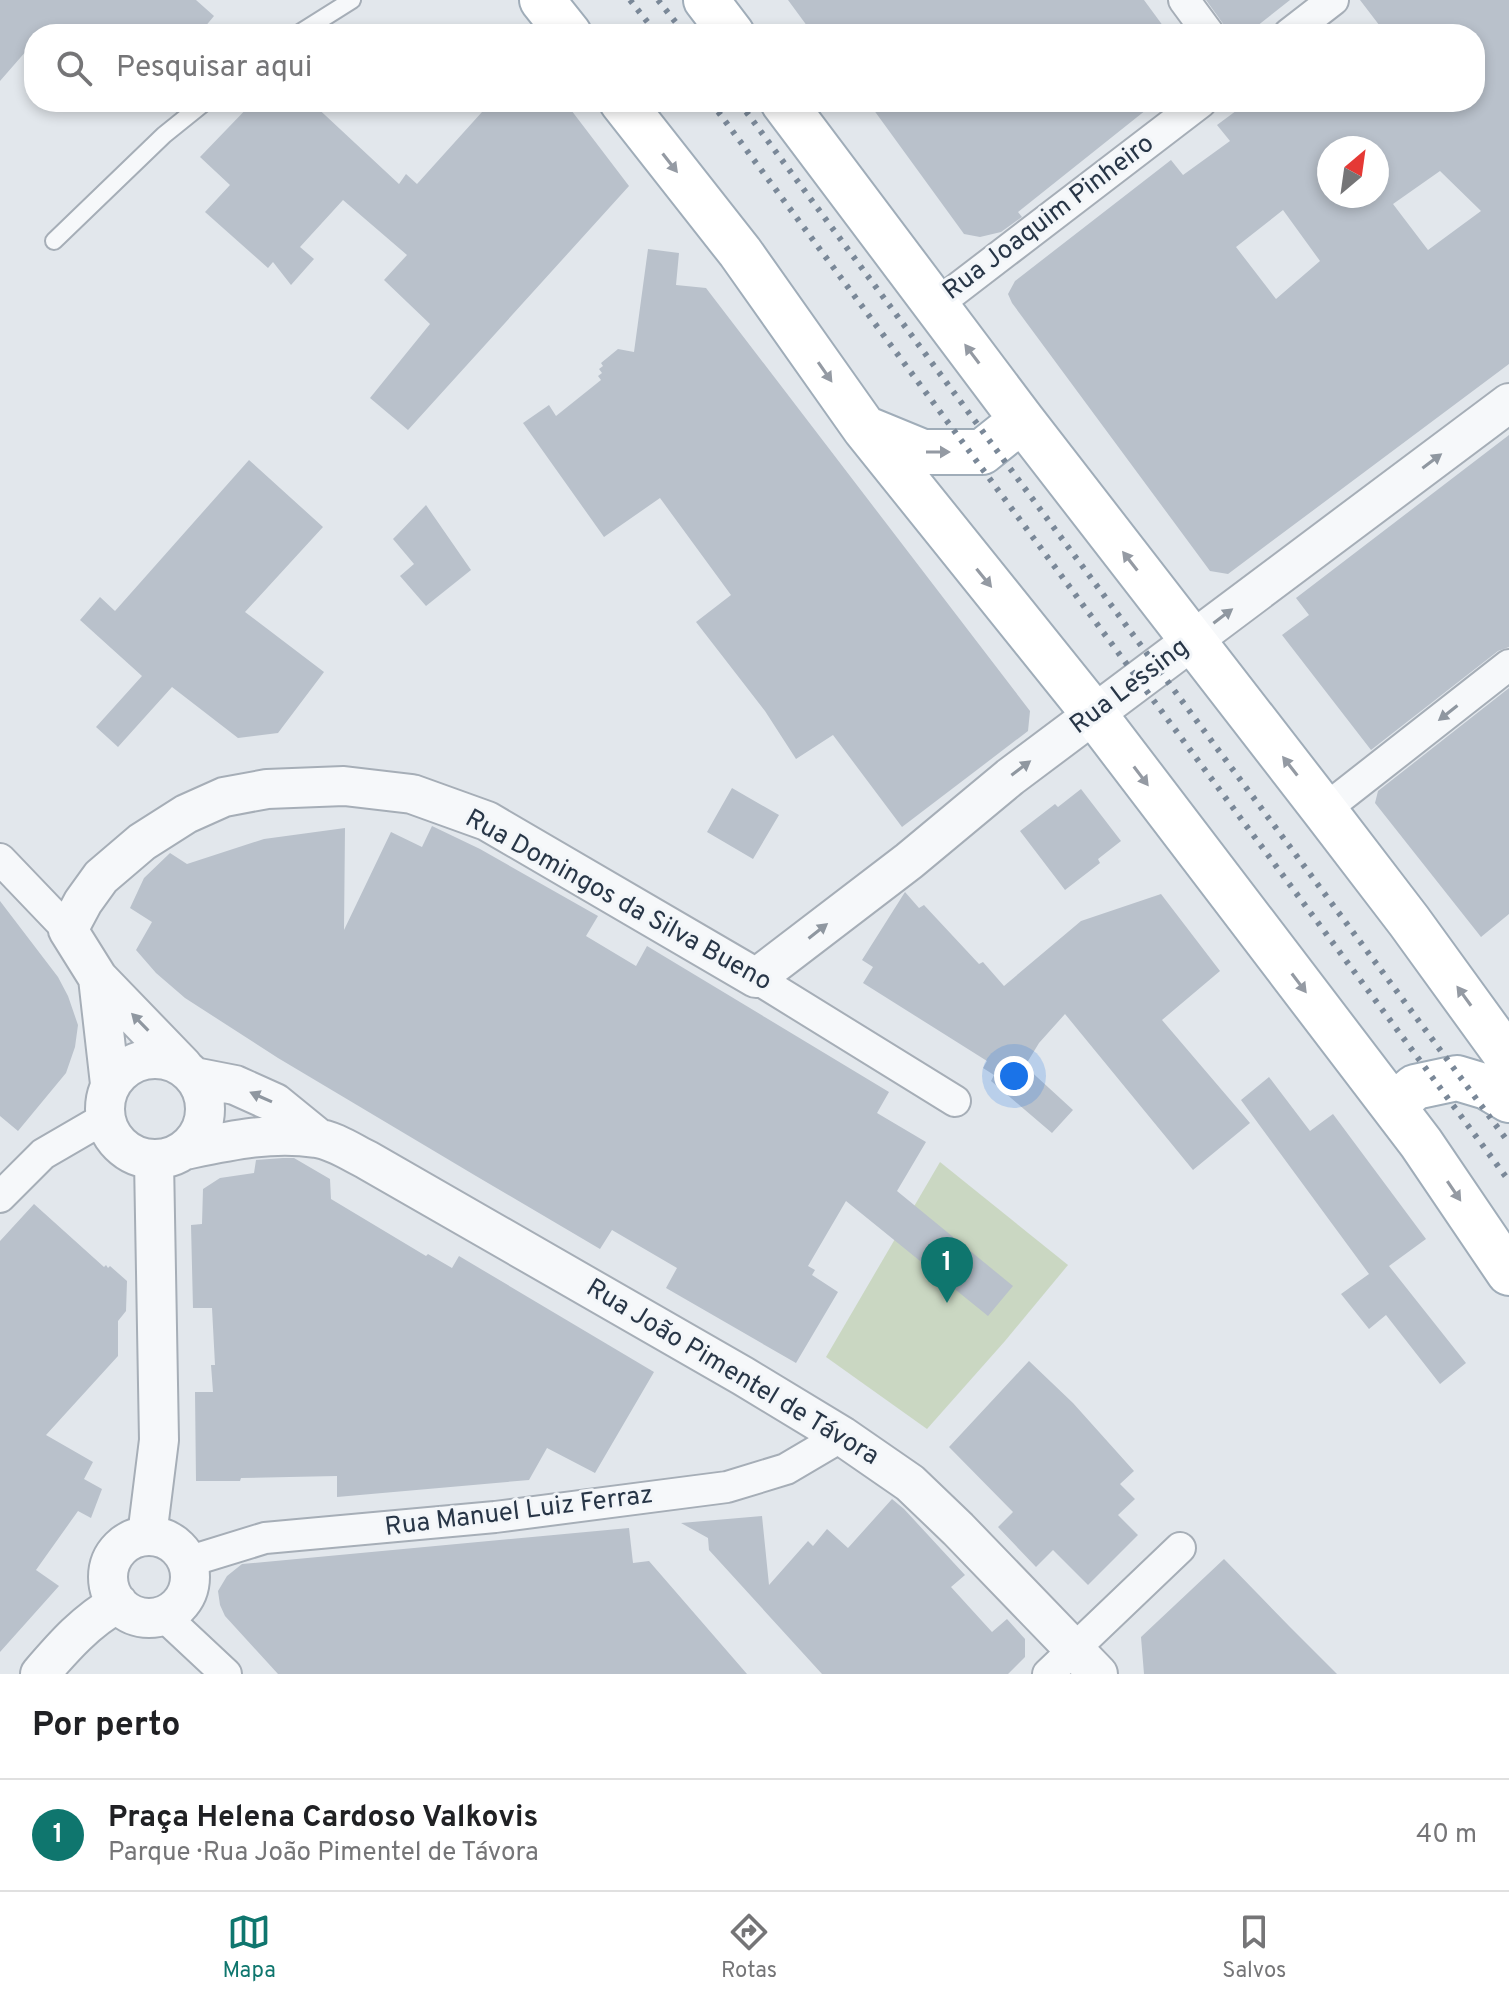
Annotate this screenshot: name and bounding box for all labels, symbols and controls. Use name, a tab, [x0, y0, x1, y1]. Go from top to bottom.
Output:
search box	[24, 24, 1485, 112]
icon: search	[52, 46, 96, 90]
text: Pesquisar aqui	[116, 50, 312, 87]
street label: Rua Joaquim Pinheiro	[937, 128, 1161, 308]
north arrow	[1317, 136, 1389, 208]
one-way arrow	[662, 153, 678, 173]
one-way arrow	[965, 344, 981, 365]
one-way arrow	[817, 362, 832, 383]
one-way arrow	[926, 446, 951, 458]
one-way arrow	[1421, 453, 1442, 469]
one-way arrow	[1123, 551, 1139, 571]
one-way arrow	[976, 567, 993, 588]
one-way arrow	[1213, 609, 1234, 625]
street label: Rua Lessing	[1064, 632, 1196, 742]
one-way arrow	[1438, 704, 1458, 720]
one-way arrow	[1282, 756, 1299, 776]
one-way arrow	[1011, 761, 1031, 777]
one-way arrow	[1133, 766, 1149, 786]
street label: Rua Domingos da Silva Bueno	[459, 803, 777, 999]
one-way arrow	[808, 923, 828, 939]
one-way arrow	[1290, 973, 1306, 993]
one-way arrow	[1456, 986, 1472, 1006]
one-way arrow	[132, 1013, 150, 1032]
your location	[994, 1056, 1034, 1096]
one-way arrow	[249, 1090, 273, 1104]
one-way arrow	[1446, 1181, 1461, 1202]
pin: 1	[921, 1237, 973, 1303]
street label: Rua João Pimentel de Távora	[579, 1272, 885, 1474]
street label: Rua Manuel Luiz Ferraz	[383, 1479, 655, 1545]
text: Por perto	[32, 1705, 181, 1748]
text: Praça Helena Cardoso Valkovis	[108, 1800, 538, 1837]
text: 1	[53, 1819, 63, 1852]
text: 40 m	[1416, 1819, 1477, 1852]
text: Parque · Rua João Pimentel de Távora	[108, 1837, 539, 1870]
tab: Mapa	[223, 1910, 276, 1985]
tab: Rotas	[721, 1910, 777, 1985]
tab: Salvos	[1222, 1910, 1286, 1985]

